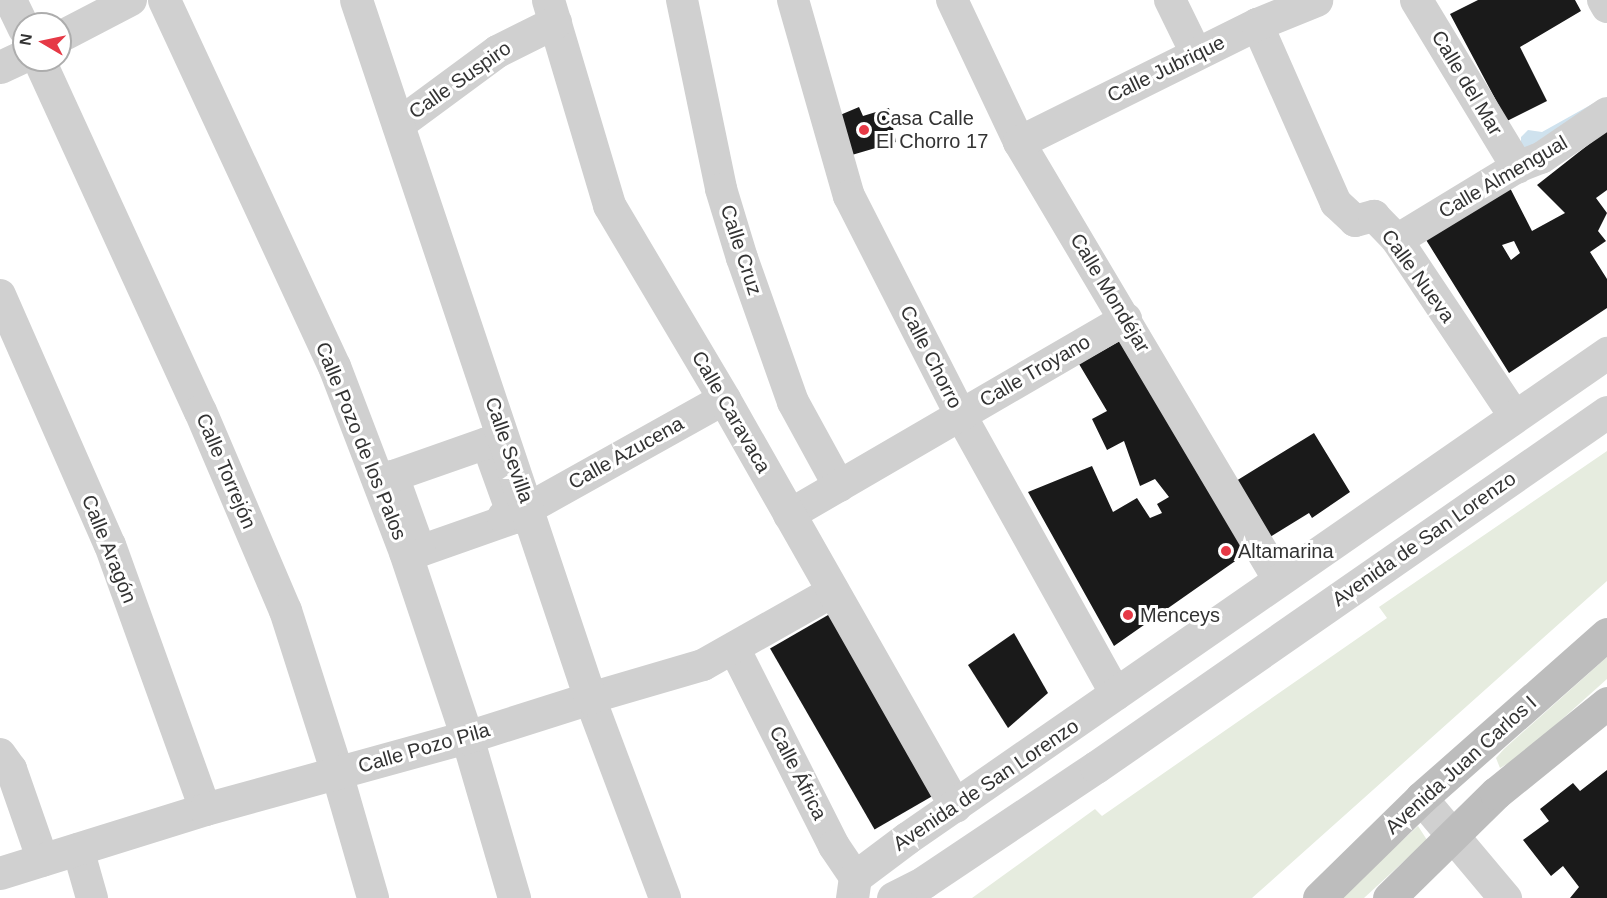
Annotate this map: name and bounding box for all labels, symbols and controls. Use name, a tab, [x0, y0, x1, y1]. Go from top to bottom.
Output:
north arrow	[12, 12, 72, 72]
street label: Calle del Mar	[1426, 26, 1508, 140]
street label: Calle Jubrique	[1103, 30, 1229, 108]
text: N	[16, 32, 35, 46]
street label: Calle Suspiro	[404, 36, 516, 124]
place label: Casa Calle El Chorro 17	[876, 106, 988, 153]
marker: Casa Calle El Chorro 17	[857, 123, 871, 137]
street label: Calle Almengual	[1434, 130, 1572, 224]
street label: Calle Cruz	[715, 202, 767, 298]
street label: Calle Nueva	[1376, 225, 1460, 327]
street label: Calle Mondéjar	[1065, 229, 1155, 357]
street label: Calle Chorro	[895, 302, 967, 412]
street label: Calle Troyano	[975, 330, 1095, 412]
street label: Calle Pozo de los Palos	[310, 339, 412, 543]
street label: Calle Caravaca	[686, 347, 776, 477]
street label: Calle Sevilla	[480, 394, 538, 506]
street label: Calle Torrejón	[191, 410, 261, 532]
street label: Calle Azucena	[564, 411, 688, 495]
street label: Avenida de San Lorenzo	[1328, 466, 1520, 612]
street label: Calle Aragón	[76, 491, 142, 607]
place label: Altamarina	[1238, 539, 1334, 563]
marker: Altamarina	[1219, 544, 1233, 558]
place label: Menceys	[1140, 603, 1220, 627]
marker: Menceys	[1121, 608, 1135, 622]
street label: Avenida Juan Carlos I	[1380, 691, 1542, 839]
street label: Avenida de San Lorenzo	[889, 714, 1083, 856]
street label: Calle Pozo Pila	[356, 718, 492, 778]
street label: Calle África	[764, 722, 832, 824]

